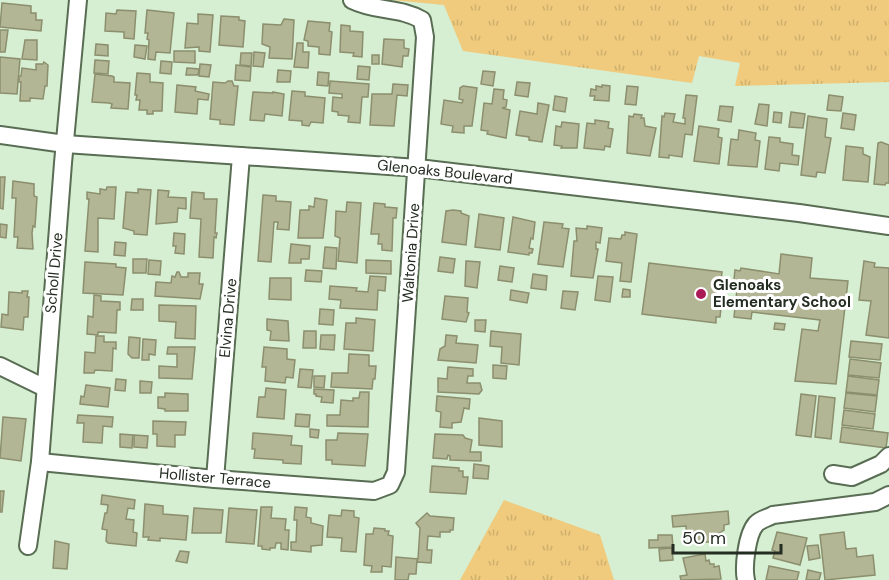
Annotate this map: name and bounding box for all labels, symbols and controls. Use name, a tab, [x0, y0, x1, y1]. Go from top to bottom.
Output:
street label: Glenoaks Boulevard	[376, 155, 514, 189]
street label: Waltonia Drive	[398, 203, 424, 303]
street label: Scholl Drive	[41, 232, 67, 314]
place label: Glenoaks Elementary School	[713, 275, 851, 312]
street label: Elvina Drive	[215, 277, 241, 359]
marker: Glenoaks Elementary School	[694, 287, 708, 301]
street label: Hollister Terrace	[158, 463, 272, 493]
scale bar	[673, 517, 781, 555]
text: 50 m	[682, 526, 726, 550]

